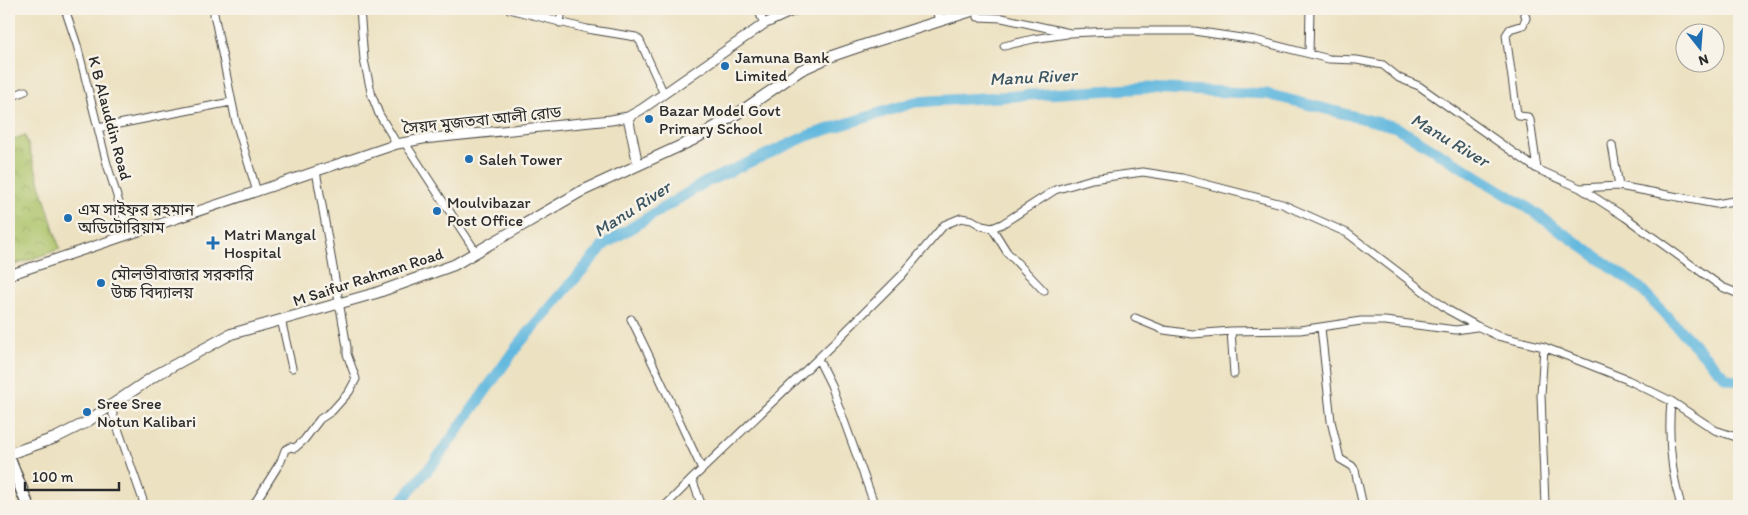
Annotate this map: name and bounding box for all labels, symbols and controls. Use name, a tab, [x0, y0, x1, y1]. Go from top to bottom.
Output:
north arrow	[1676, 22, 1726, 72]
place label: Jamuna Bank Limited	[735, 48, 830, 85]
text: N	[1697, 50, 1711, 69]
street label: K B Alauddin Road	[84, 54, 136, 182]
marker: Jamuna Bank Limited	[719, 60, 731, 72]
water label: Manu River	[989, 64, 1079, 90]
place label: Bazar Model Govt Primary School	[659, 101, 781, 138]
street label: সৈয়দ মুজতবা আলী রোড	[401, 102, 563, 138]
water label: Manu River	[1407, 108, 1495, 173]
marker: Bazar Model Govt Primary School	[643, 113, 655, 125]
place label: Saleh Tower	[479, 150, 563, 169]
marker: Saleh Tower	[463, 153, 475, 165]
water label: Manu River	[589, 175, 676, 242]
place label: Moulvibazar Post Office	[447, 193, 531, 230]
place label: এম সাইফুর রহমান অডিটোরিয়াম	[77, 200, 194, 237]
marker: Moulvibazar Post Office	[431, 205, 443, 217]
marker: এম সাইফুর রহমান অডিটোরিয়াম	[62, 212, 74, 224]
place label: Matri Mangal Hospital	[224, 225, 316, 262]
marker: Matri Mangal Hospital	[206, 236, 220, 250]
street label: M Saifur Rahman Road	[290, 244, 446, 310]
place label: মৌলভীবাজার সরকারি উচ্চ বিদ্যালয়	[110, 265, 254, 302]
marker: মৌলভীবাজার সরকারি উচ্চ বিদ্যালয়	[95, 277, 107, 289]
place label: Sree Sree Notun Kalibari	[97, 394, 196, 431]
marker: Sree Sree Notun Kalibari	[81, 406, 93, 418]
scale bar	[25, 460, 119, 492]
text: 100 m	[32, 468, 74, 486]

